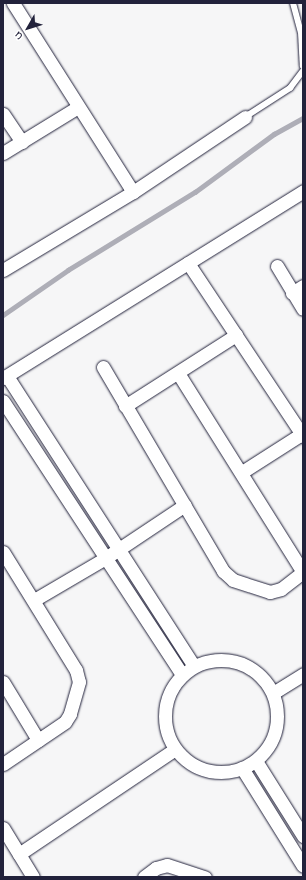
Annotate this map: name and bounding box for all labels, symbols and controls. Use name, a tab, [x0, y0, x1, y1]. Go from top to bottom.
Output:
north arrow	[8, 8, 48, 48]
text: U	[10, 28, 27, 43]

